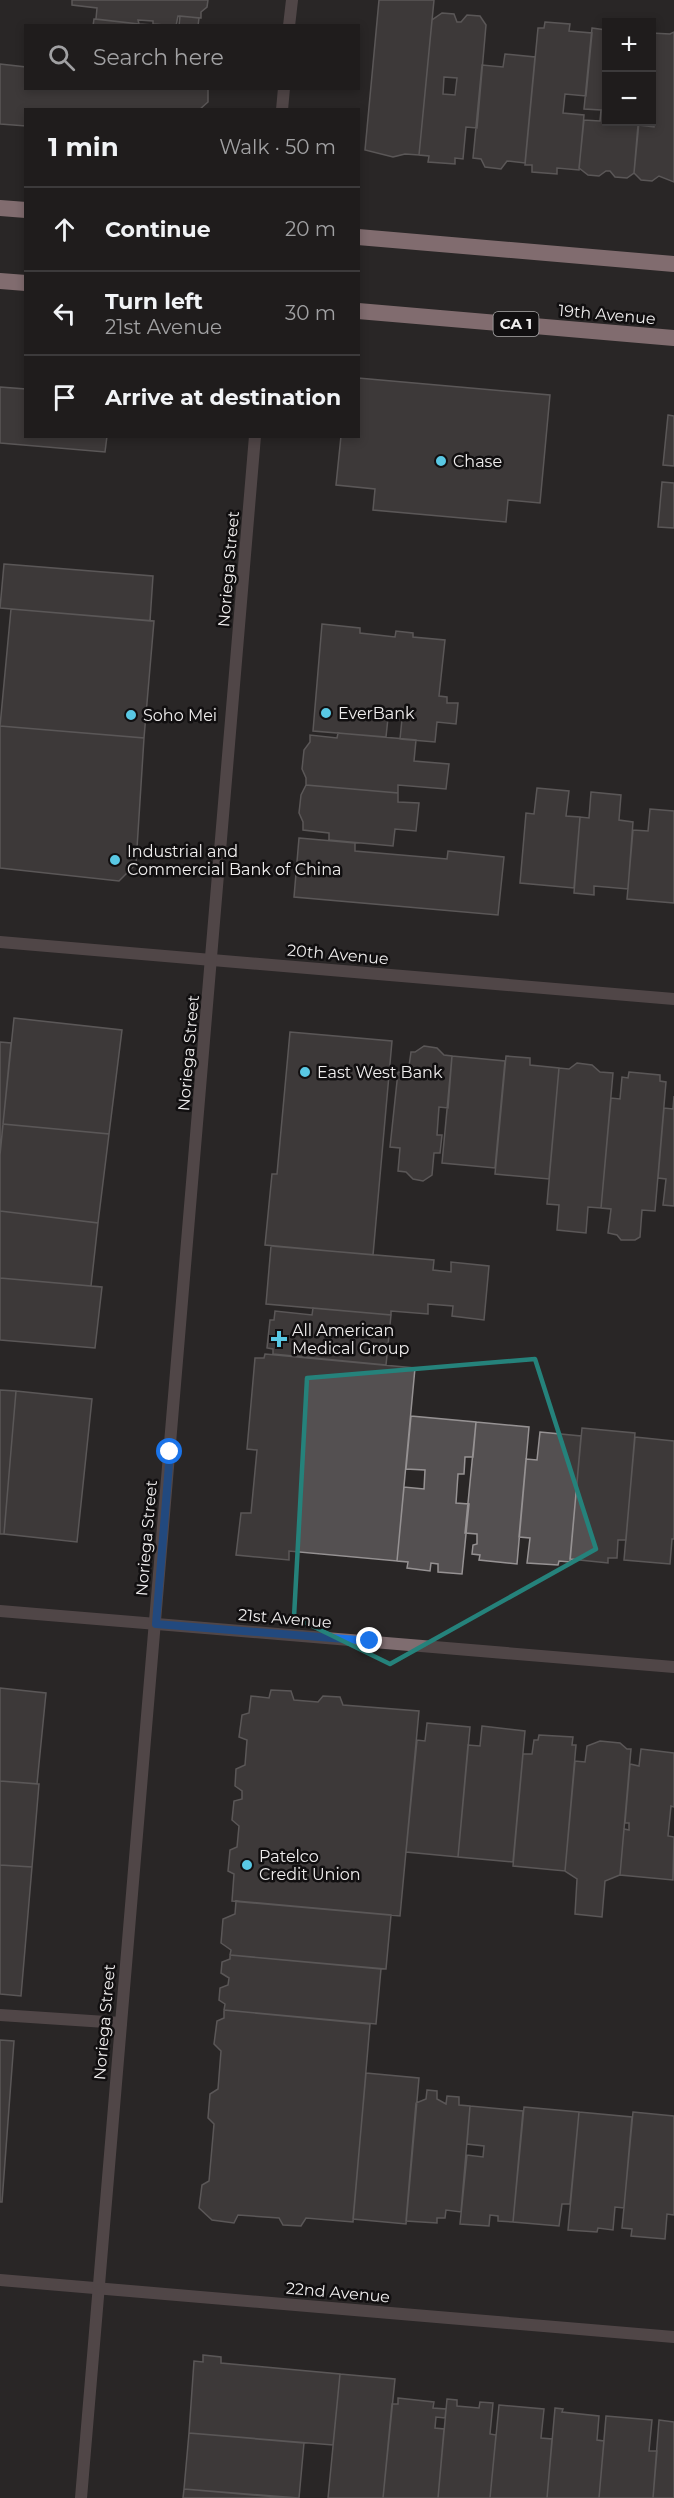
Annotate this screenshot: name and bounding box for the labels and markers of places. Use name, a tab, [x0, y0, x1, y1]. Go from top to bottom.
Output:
place label: Chase	[453, 452, 502, 471]
marker: Chase	[434, 454, 448, 468]
place label: EverBank	[338, 704, 415, 723]
place label: Soho Mei	[143, 706, 217, 725]
marker: EverBank	[319, 706, 333, 720]
marker: Soho Mei	[124, 708, 138, 722]
place label: Industrial and Commercial Bank of China	[127, 842, 341, 879]
marker: Industrial and Commercial Bank of China	[108, 853, 122, 867]
place label: East West Bank	[317, 1063, 443, 1082]
marker: East West Bank	[298, 1065, 312, 1079]
place label: All American Medical Group	[292, 1321, 409, 1358]
marker: All American Medical Group	[270, 1330, 288, 1348]
place label: Patelco Credit Union	[259, 1847, 361, 1884]
marker: Patelco Credit Union	[240, 1858, 254, 1872]

